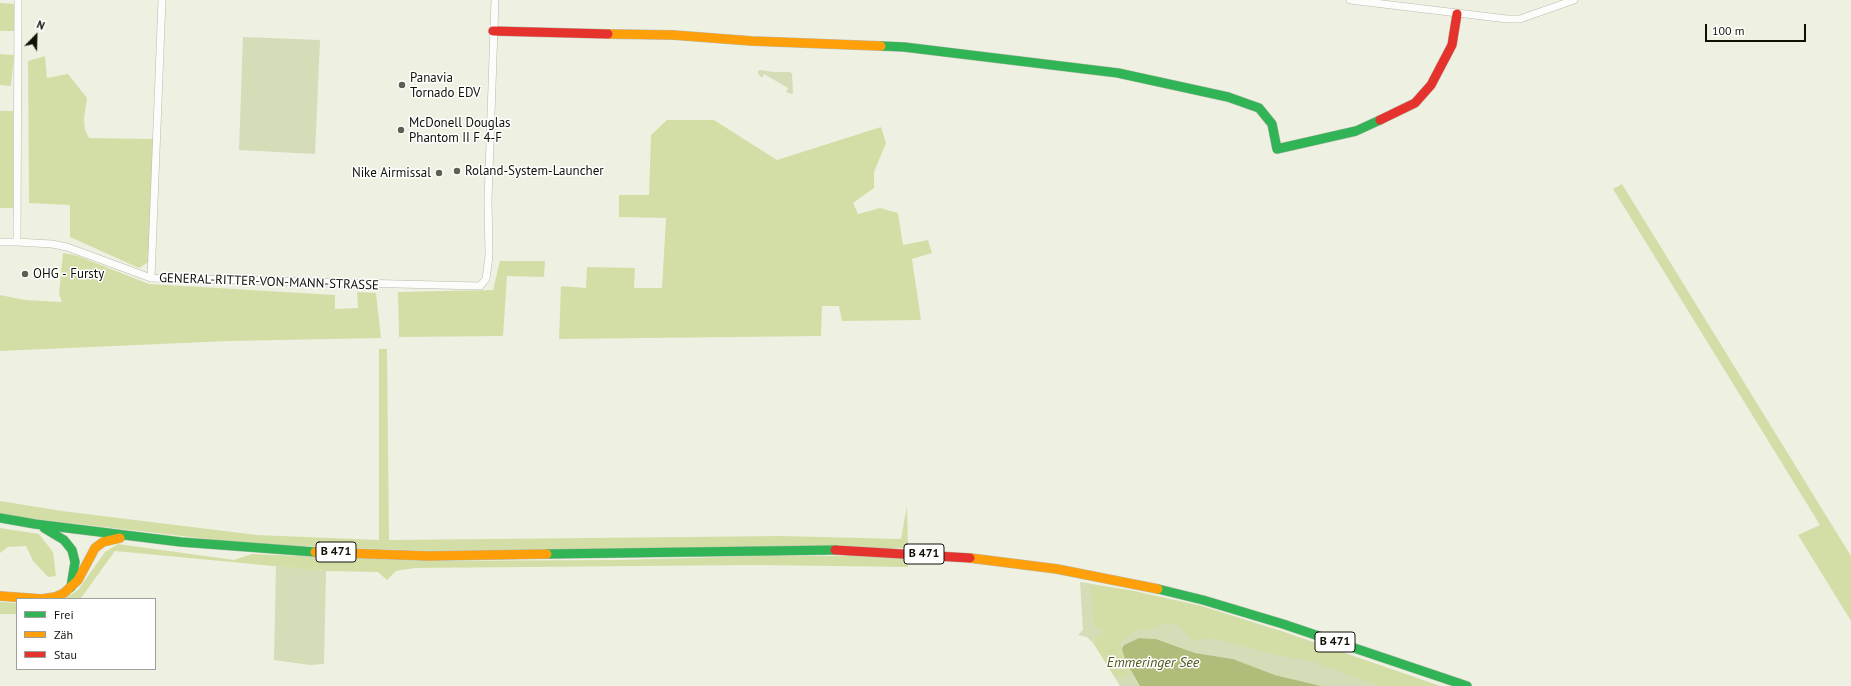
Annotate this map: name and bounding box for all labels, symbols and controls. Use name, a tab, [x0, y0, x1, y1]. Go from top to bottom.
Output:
north arrow	[16, 16, 56, 56]
scale bar	[1707, 16, 1808, 42]
text: N	[35, 17, 47, 33]
text: 100 m	[1712, 23, 1745, 38]
place label: Panavia Tornado EDV	[410, 70, 480, 101]
marker: Panavia Tornado EDV	[397, 80, 407, 90]
place label: McDonell Douglas Phantom II F 4-F	[409, 115, 511, 146]
marker: McDonell Douglas Phantom II F 4-F	[396, 125, 406, 135]
place label: Roland-System-Launcher	[465, 163, 604, 179]
place label: Nike Airmissal	[352, 165, 431, 181]
marker: Roland-System-Launcher	[452, 166, 462, 176]
marker: Nike Airmissal	[434, 168, 444, 178]
place label: OHG - Fursty	[33, 266, 104, 282]
marker: OHG - Fursty	[20, 269, 30, 279]
street label: GENERAL-RITTER-VON-MANN-STRASSE	[159, 270, 379, 294]
road number: B 471	[316, 542, 356, 562]
road number: B 471	[904, 544, 944, 564]
legend	[16, 598, 156, 670]
text: Frei	[54, 607, 74, 622]
text: Zäh	[54, 627, 73, 642]
road number: B 471	[1315, 632, 1355, 652]
text: Stau	[54, 647, 77, 662]
water label: Emmeringer See	[1107, 655, 1199, 671]

